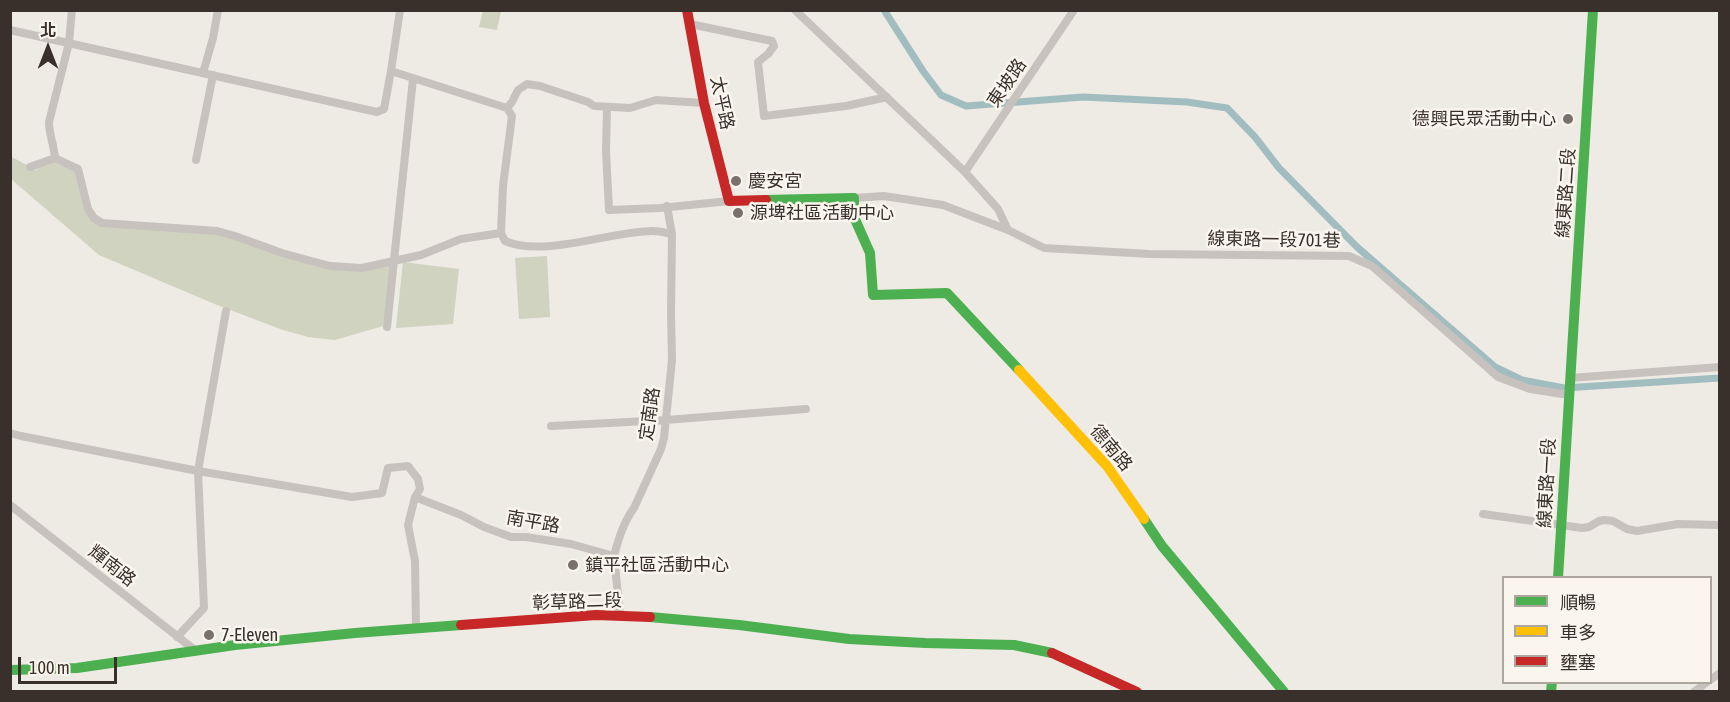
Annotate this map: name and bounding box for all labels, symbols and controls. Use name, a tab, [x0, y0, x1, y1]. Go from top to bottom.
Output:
north arrow	[18, 18, 78, 78]
text: 北	[40, 21, 56, 39]
street label: 東坡路	[983, 55, 1031, 111]
street label: 太平路	[706, 74, 738, 132]
place label: 德興民眾活動中心	[1412, 108, 1556, 130]
marker: 德興民眾活動中心	[1561, 112, 1575, 126]
street label: 線東路二段	[1552, 147, 1580, 239]
place label: 慶安宮	[748, 170, 802, 192]
marker: 慶安宮	[729, 174, 743, 188]
place label: 源埤社區活動中心	[750, 202, 894, 224]
marker: 源埤社區活動中心	[731, 206, 745, 220]
street label: 線東路一段701巷	[1207, 228, 1341, 252]
street label: 定南路	[636, 386, 664, 442]
street label: 德南路	[1085, 420, 1137, 476]
street label: 線東路一段	[1534, 437, 1560, 529]
street label: 南平路	[505, 507, 561, 537]
street label: 輝南路	[84, 541, 140, 591]
place label: 鎮平社區活動中心	[585, 554, 729, 576]
marker: 鎮平社區活動中心	[566, 558, 580, 572]
legend	[1502, 576, 1712, 684]
street label: 彰草路二段	[532, 590, 622, 614]
text: 順暢	[1560, 592, 1596, 613]
text: 車多	[1560, 622, 1596, 643]
place label: 7-Eleven	[221, 624, 278, 646]
marker: 7-Eleven	[202, 628, 216, 642]
scale bar	[21, 645, 120, 683]
text: 壅塞	[1560, 652, 1596, 673]
text: 100 m	[29, 657, 70, 678]

